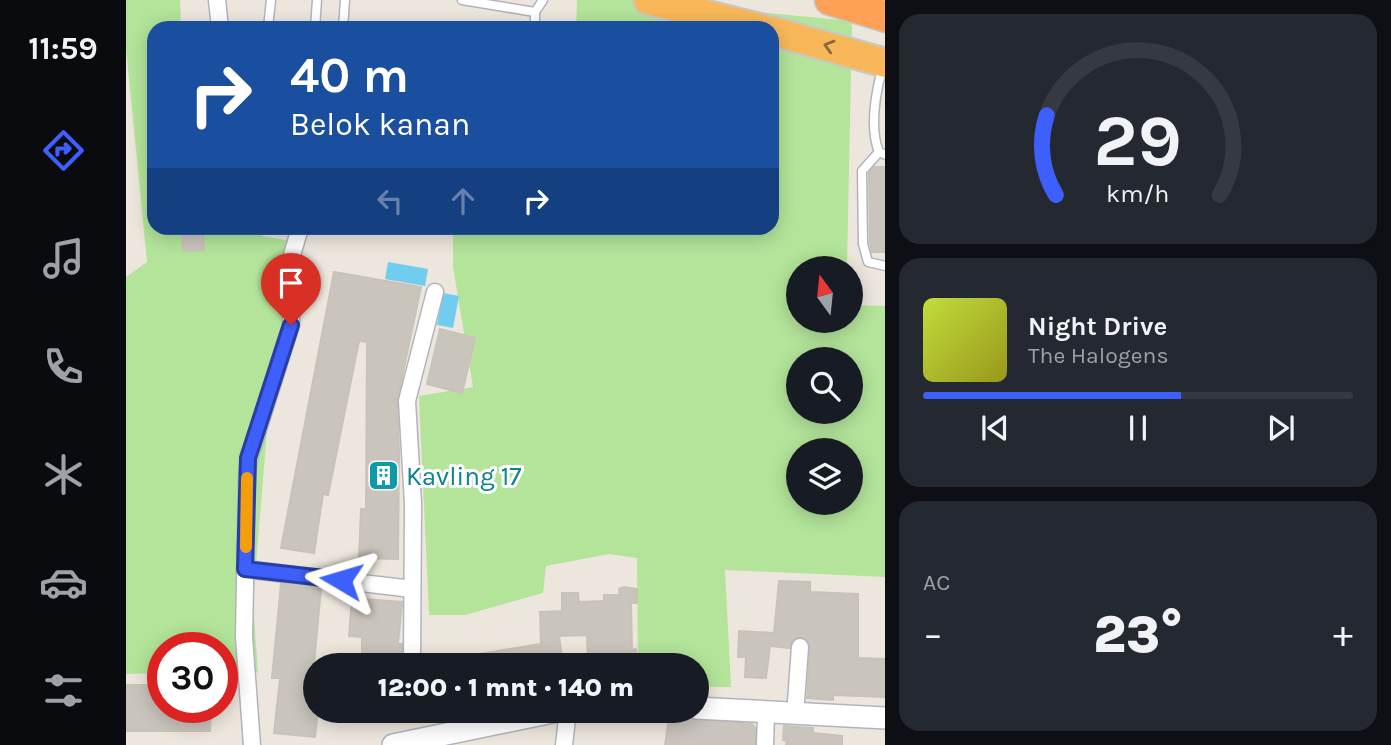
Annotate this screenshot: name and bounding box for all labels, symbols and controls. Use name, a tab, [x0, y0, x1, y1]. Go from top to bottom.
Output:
text: 11:59	[28, 30, 98, 67]
one-way arrow	[823, 40, 835, 55]
text: 40 m	[290, 47, 409, 104]
icon: right	[175, 49, 266, 140]
text: 29	[1094, 98, 1182, 183]
text: Belok kanan	[290, 106, 470, 143]
icon: directions	[39, 126, 88, 175]
text: km/h	[1106, 179, 1170, 208]
icon: left	[371, 182, 409, 220]
icon: ahead	[444, 182, 482, 220]
icon: right	[517, 182, 555, 220]
icon: music	[39, 234, 88, 283]
pin	[261, 253, 321, 325]
north arrow	[786, 256, 863, 332]
map controls	[786, 256, 863, 515]
icon: arrive	[272, 264, 310, 302]
text: Night Drive	[1028, 311, 1167, 342]
icon: phone	[39, 342, 88, 391]
text: The Halogens	[1028, 342, 1168, 369]
button: search	[786, 347, 863, 424]
icon: previous	[976, 409, 1014, 447]
icon: pause	[1119, 409, 1157, 447]
icon: next	[1262, 409, 1300, 447]
button: layers	[786, 438, 863, 515]
icon: climate	[39, 450, 88, 499]
building icon: Kavling 17	[366, 459, 400, 493]
place label: Kavling 17	[406, 461, 522, 492]
position arrow	[304, 543, 378, 617]
icon: car	[39, 558, 88, 607]
text: AC	[923, 569, 950, 596]
text: 23°	[1093, 604, 1183, 665]
text: −	[923, 612, 943, 657]
text: +	[1333, 612, 1353, 657]
speed limit sign: 30	[147, 632, 238, 723]
icon: filters	[39, 666, 88, 715]
text: 12:00 · 1 mnt · 140 m	[378, 672, 634, 703]

